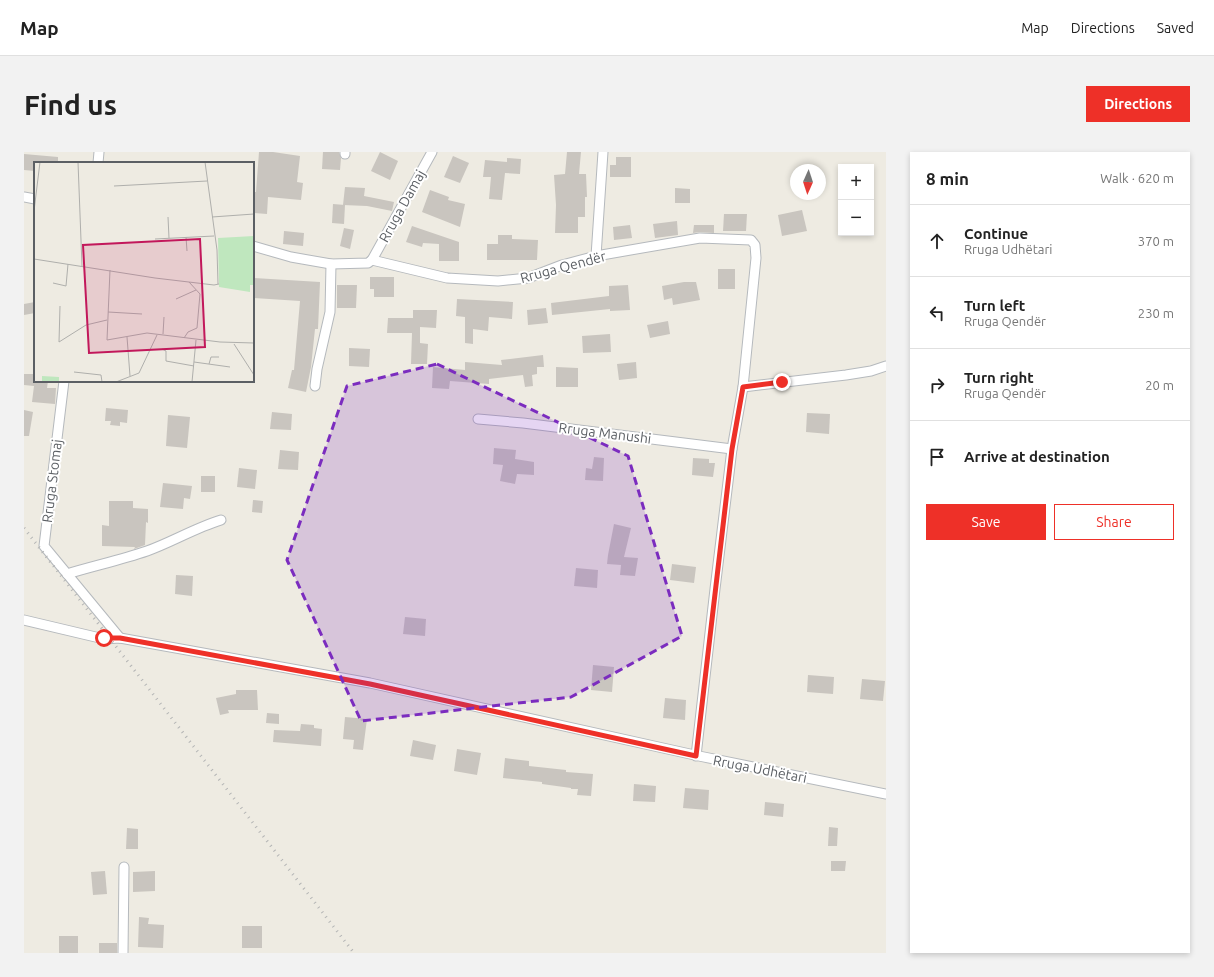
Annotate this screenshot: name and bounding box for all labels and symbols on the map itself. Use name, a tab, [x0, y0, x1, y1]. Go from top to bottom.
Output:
inset map	[34, 162, 254, 382]
north arrow	[790, 164, 826, 200]
street label: Rruga Damaj	[376, 167, 428, 245]
street label: Rruga Qendër	[518, 248, 608, 286]
route end	[773, 373, 791, 391]
street label: Rruga Manushi	[558, 419, 652, 447]
street label: Rruga Stomaj	[39, 438, 65, 524]
route start	[95, 629, 113, 647]
street label: Rruga Udhëtari	[712, 752, 808, 786]

